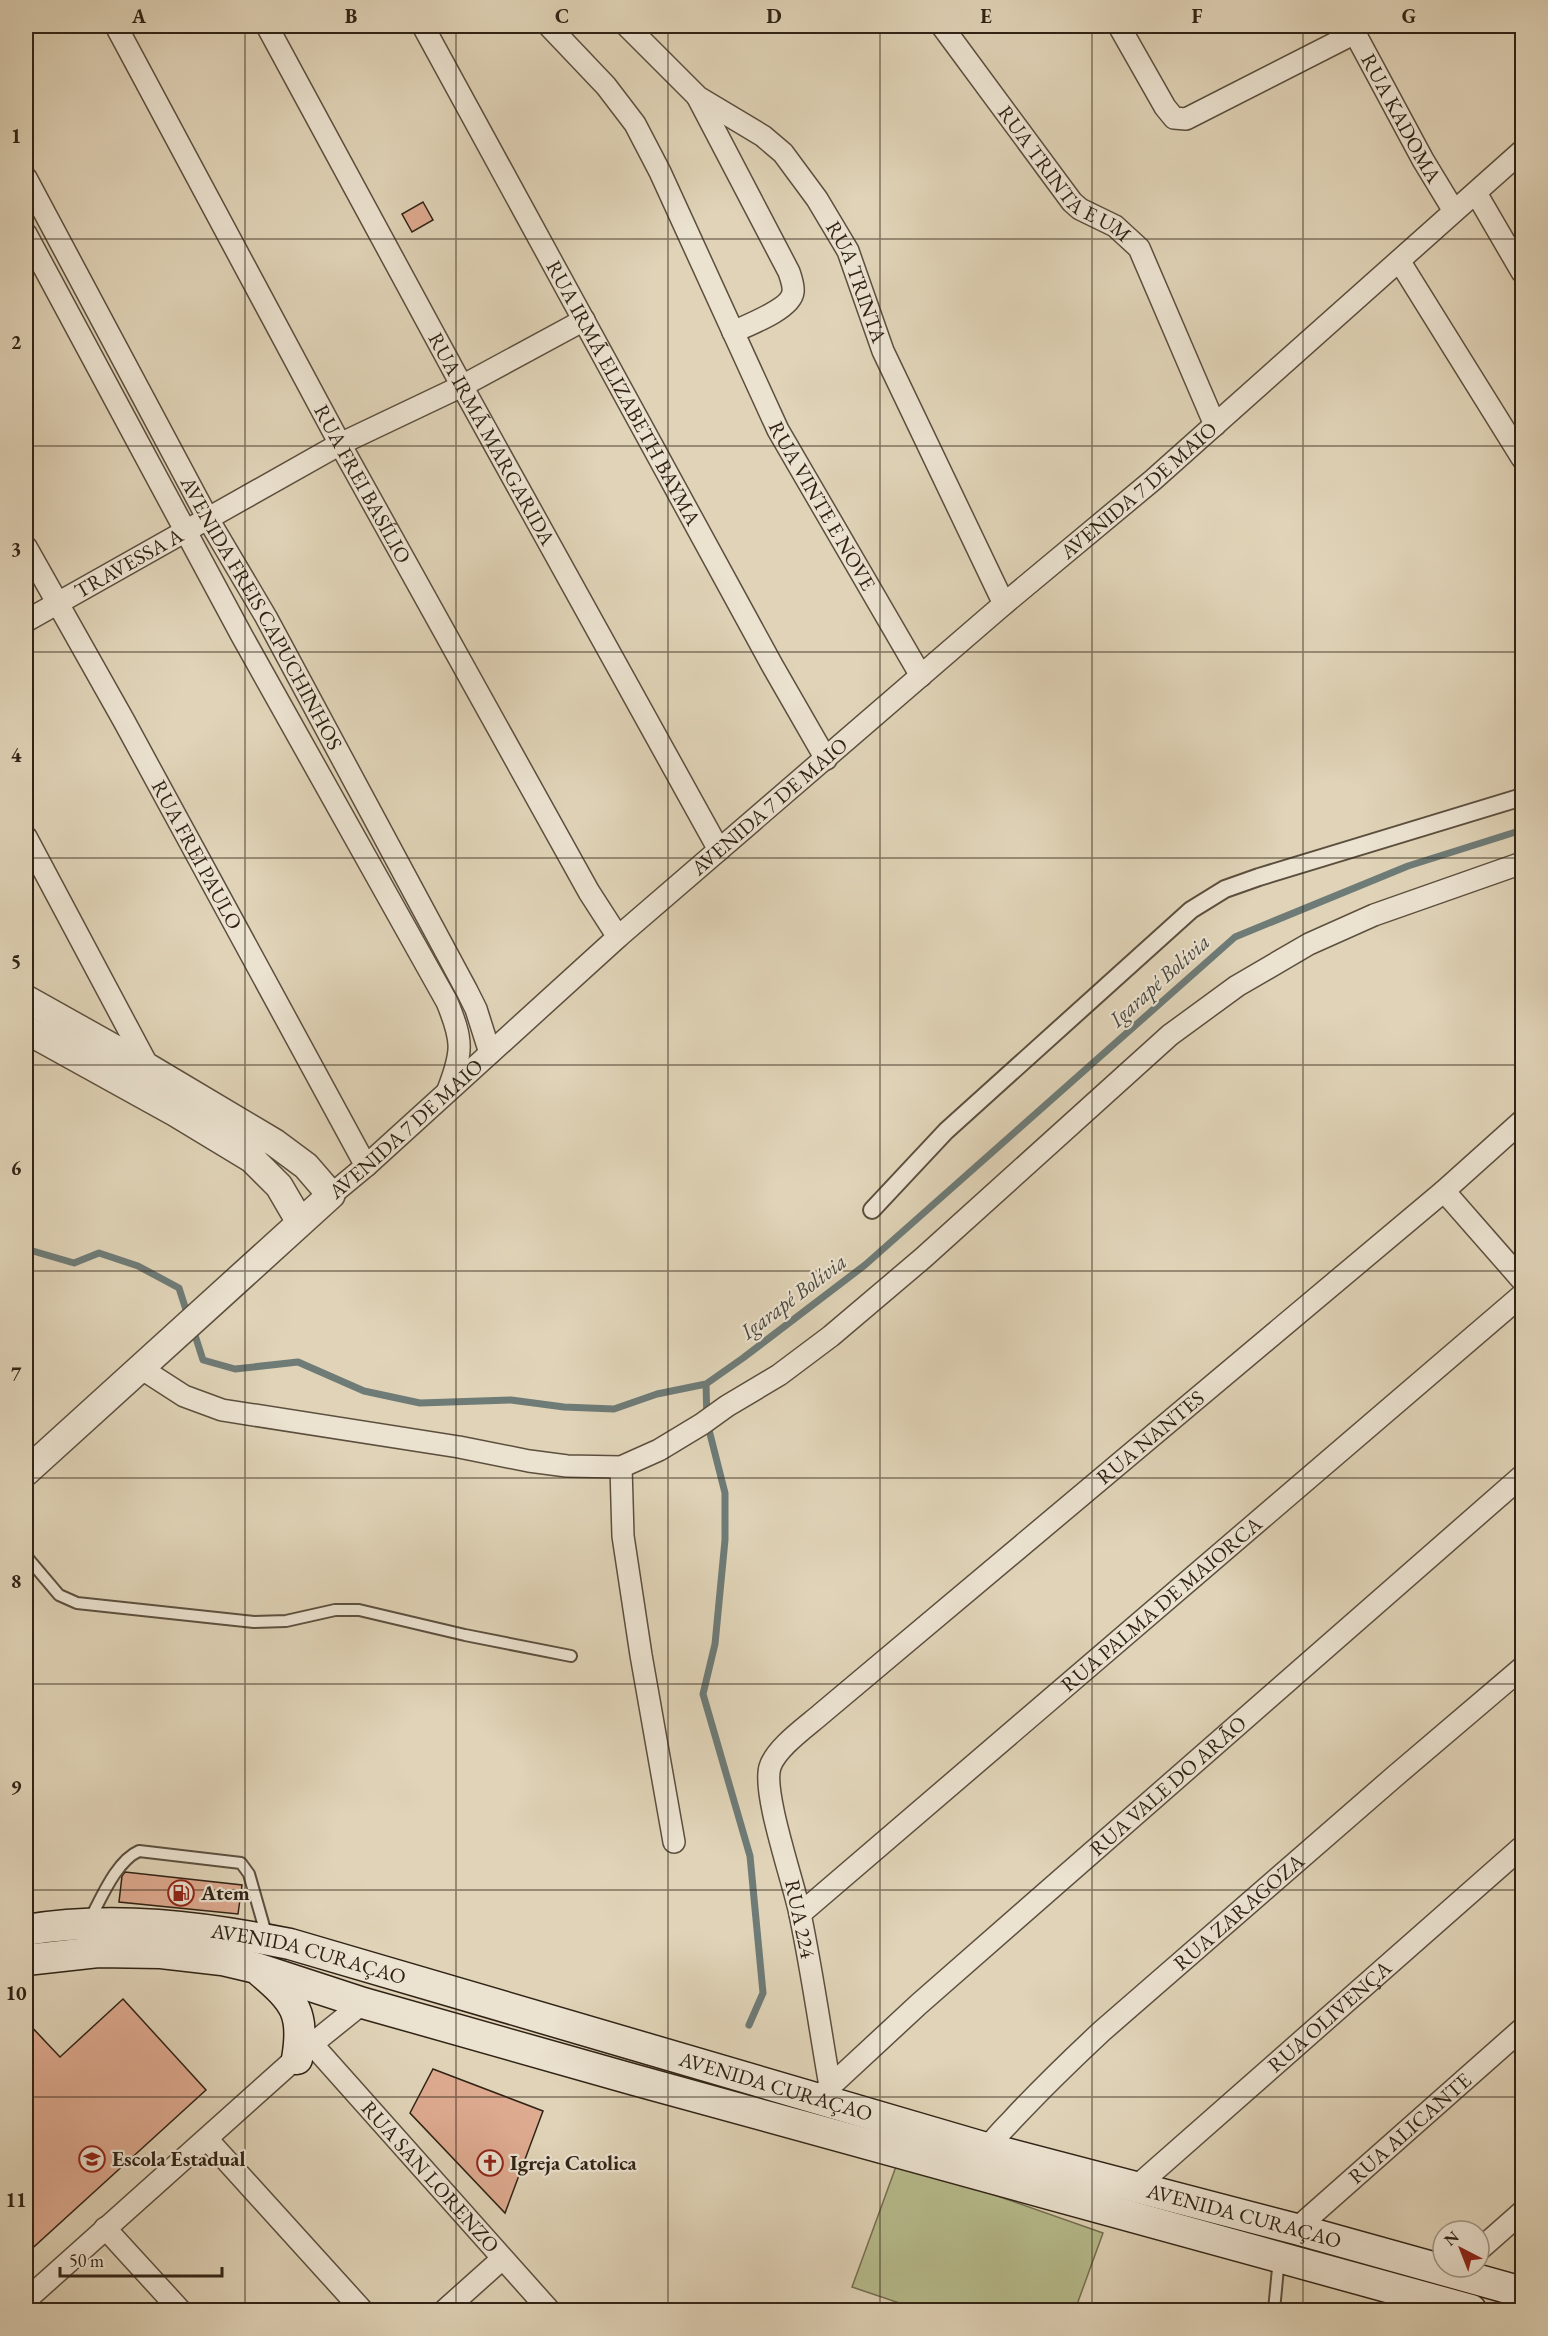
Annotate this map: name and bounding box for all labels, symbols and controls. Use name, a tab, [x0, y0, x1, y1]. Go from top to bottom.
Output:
text: A	[131, 3, 147, 29]
text: B	[345, 3, 357, 29]
text: C	[555, 3, 569, 29]
text: D	[766, 3, 782, 29]
text: E	[980, 3, 992, 29]
text: F	[1192, 3, 1203, 29]
text: G	[1402, 3, 1416, 29]
street label: RUA KADOMA	[1355, 49, 1448, 188]
street label: RUA TRINTA E UM	[992, 100, 1137, 247]
text: 1	[11, 123, 21, 149]
street label: RUA TRINTA	[820, 216, 893, 347]
street label: RUA IRMÃ ELIZABETH BAYMA	[541, 255, 707, 530]
street label: RUA IRMÃ MARGARIDA	[422, 327, 562, 550]
text: 2	[11, 329, 22, 355]
street label: RUA FREI BASÍLIO	[308, 400, 418, 568]
street label: AVENIDA 7 DE MAIO	[1054, 415, 1222, 565]
street label: RUA VINTE E NOVE	[763, 417, 882, 595]
street label: AVENIDA FREIS CAPUCHINHOS	[174, 471, 349, 755]
street label: TRAVESSA A	[70, 521, 188, 604]
text: 3	[11, 536, 21, 562]
street label: AVENIDA 7 DE MAIO	[685, 731, 853, 882]
text: 4	[11, 742, 22, 768]
street label: RUA FREI PAULO	[146, 775, 249, 934]
water label: Igarapé Bolívia	[1102, 927, 1216, 1034]
text: 5	[11, 948, 21, 974]
street label: AVENIDA 7 DE MAIO	[322, 1052, 488, 1205]
text: 6	[11, 1155, 22, 1181]
water label: Igarapé Bolívia	[733, 1247, 852, 1347]
text: 7	[11, 1361, 22, 1387]
street label: RUA NANTES	[1091, 1384, 1210, 1490]
street label: RUA PALMA DE MAIORCA	[1055, 1510, 1268, 1698]
text: 8	[11, 1568, 21, 1594]
street label: RUA VALE DO ARÃO	[1084, 1710, 1252, 1862]
text: 9	[11, 1774, 22, 1800]
street label: RUA ZARAGOZA	[1167, 1847, 1310, 1976]
street label: RUA 224	[779, 1877, 822, 1961]
fuel station icon: Atem	[166, 1878, 196, 1908]
place label: Atem	[200, 1879, 250, 1906]
street label: AVENIDA CURAÇAO	[208, 1917, 409, 1990]
street label: RUA OLIVENÇA	[1262, 1954, 1397, 2078]
text: 10	[5, 1980, 27, 2006]
street label: AVENIDA CURAÇAO	[675, 2044, 876, 2127]
street label: RUA ALICANTE	[1342, 2066, 1477, 2189]
street label: RUA SAN LORENZO	[356, 2095, 506, 2258]
school or university icon: Escola Estadual	[77, 2144, 107, 2174]
place label: Escola Estadual	[112, 2145, 246, 2172]
church icon: Igreja Catolica	[475, 2148, 505, 2178]
place label: Igreja Catolica	[510, 2149, 638, 2176]
street label: AVENIDA CURAÇAO	[1143, 2176, 1345, 2254]
text: 11	[5, 2187, 27, 2213]
north arrow	[1431, 2219, 1491, 2279]
text: N	[1439, 2226, 1463, 2250]
scale bar	[60, 2240, 222, 2278]
text: 50 m	[69, 2249, 104, 2272]

